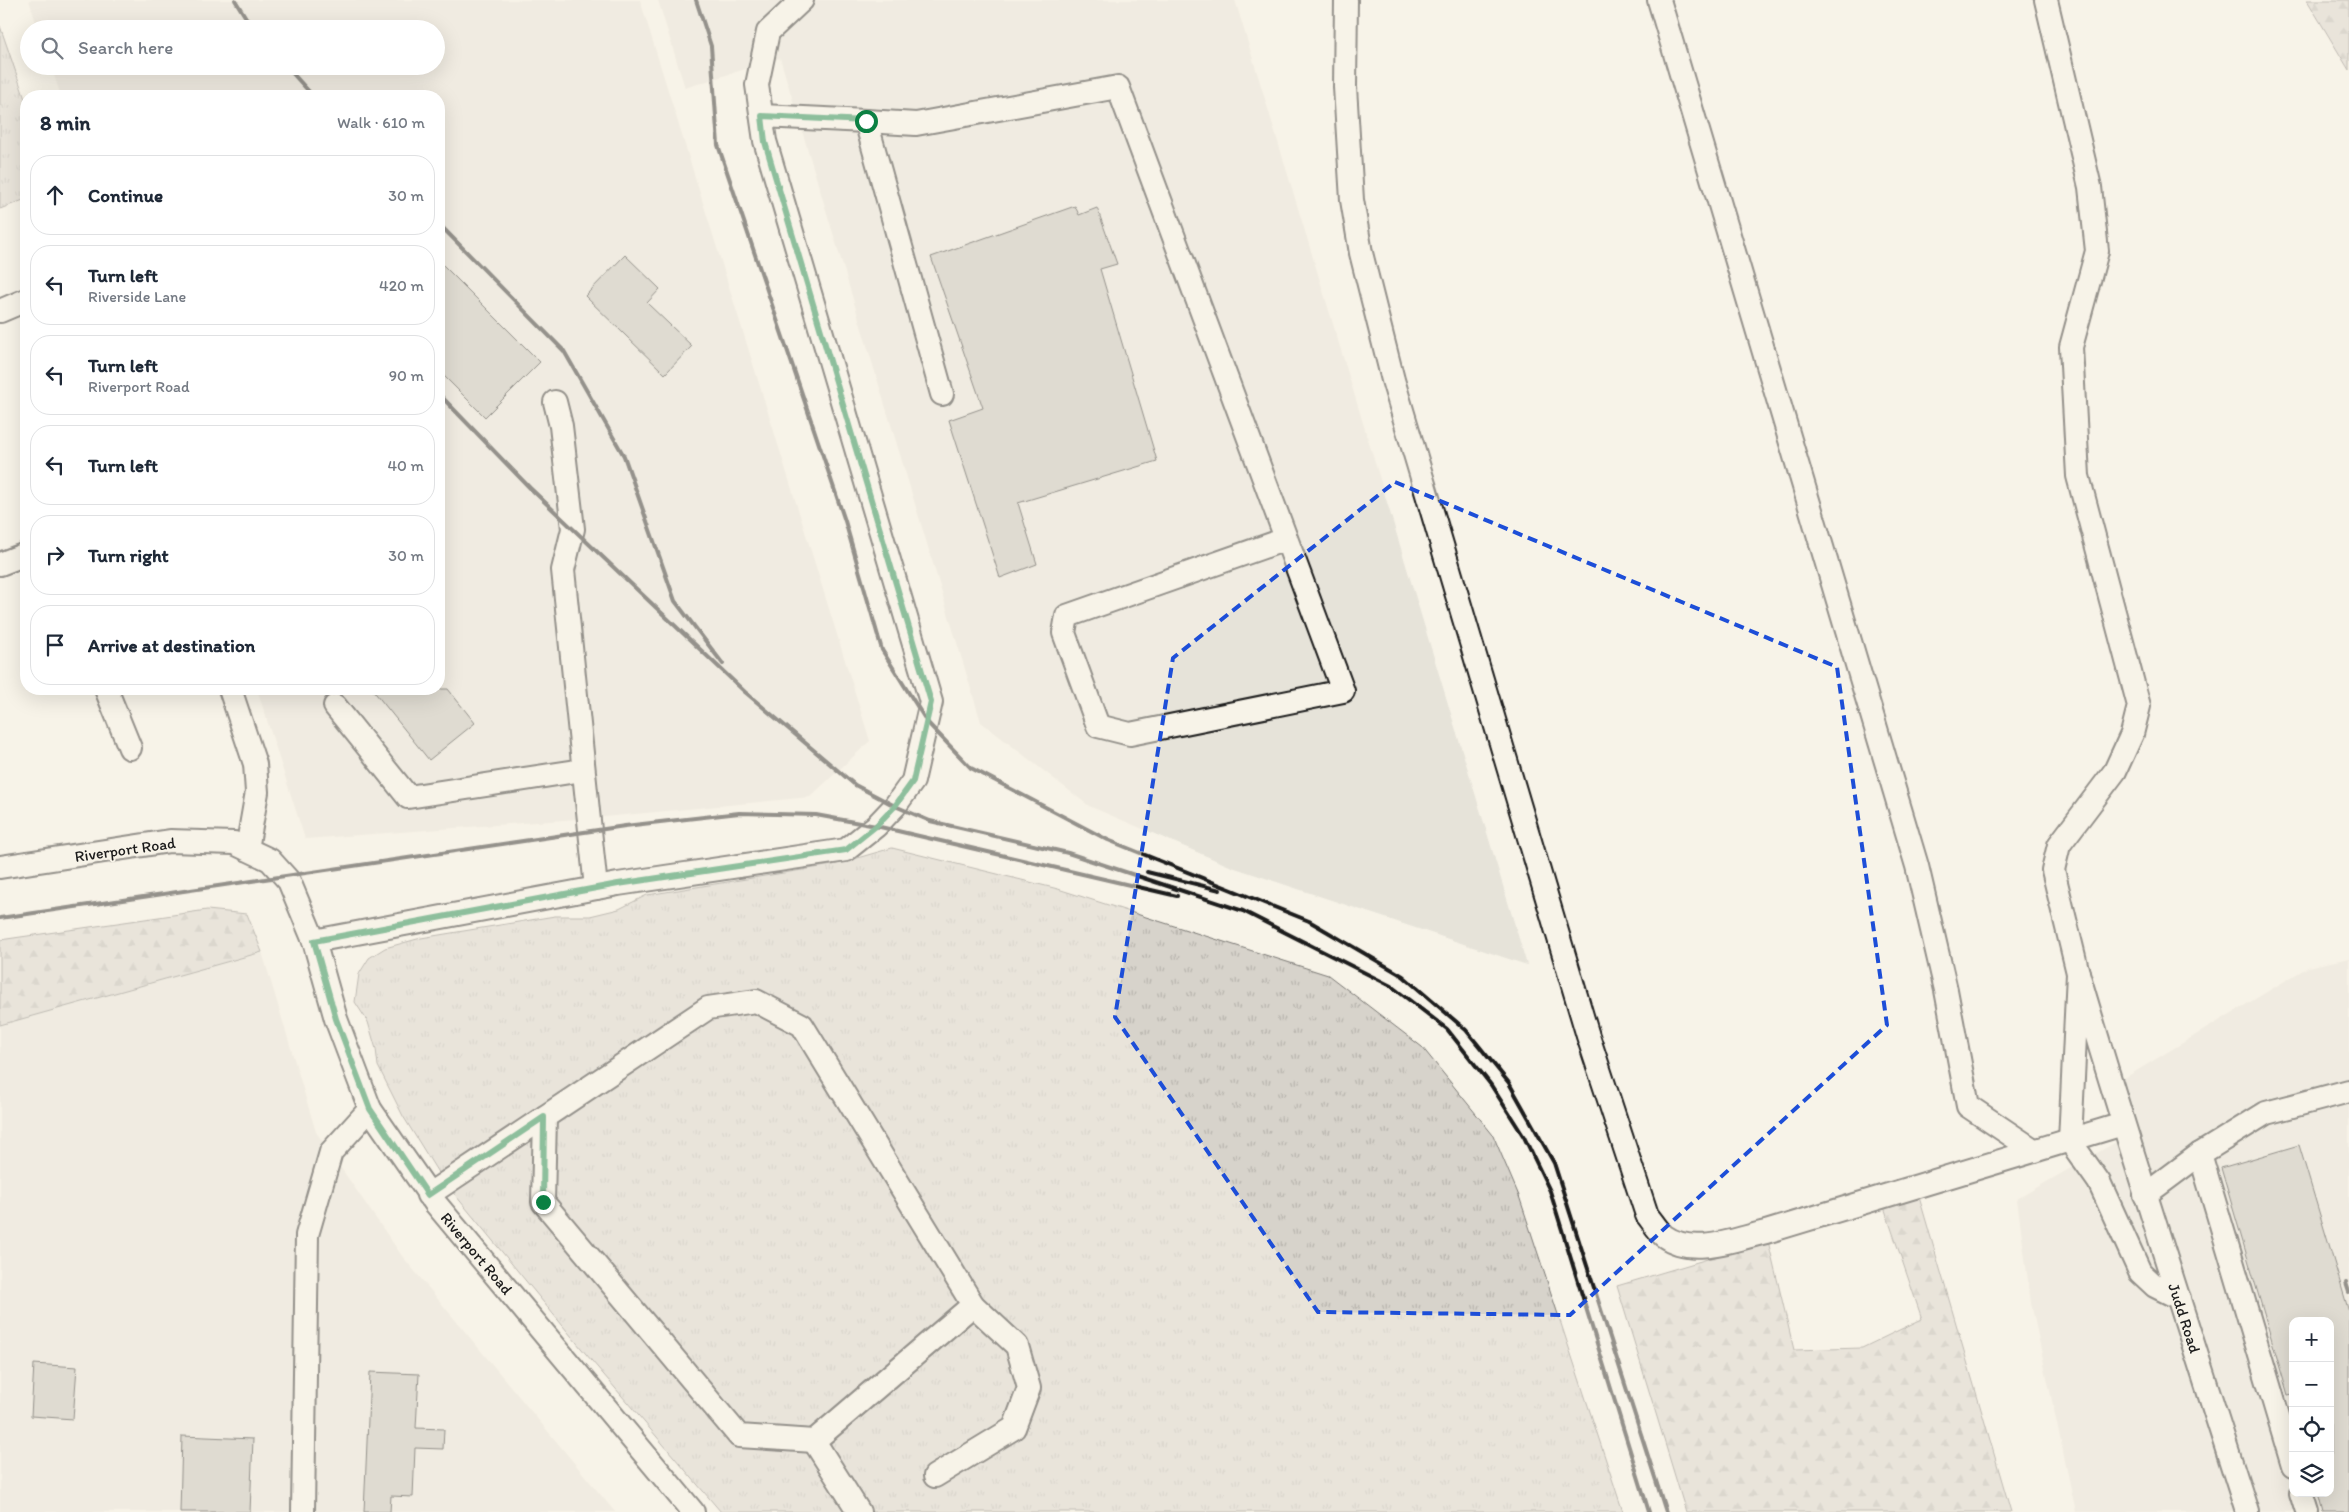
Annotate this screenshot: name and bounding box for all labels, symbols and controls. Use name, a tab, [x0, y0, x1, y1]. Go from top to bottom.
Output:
search box	[20, 20, 445, 75]
icon: search	[38, 34, 66, 62]
text: Search here	[78, 36, 173, 59]
text: 8 min	[40, 110, 90, 135]
route start	[855, 110, 878, 133]
text: Walk · 610 m	[337, 113, 425, 132]
icon: ahead	[41, 181, 69, 209]
text: Continue	[88, 184, 163, 207]
text: 30 m	[388, 186, 424, 205]
text: Turn left	[88, 264, 158, 287]
icon: left	[41, 271, 69, 299]
text: 420 m	[379, 276, 424, 295]
text: Riverside Lane	[88, 287, 186, 306]
text: Turn left	[88, 354, 158, 377]
icon: left	[41, 361, 69, 389]
text: 90 m	[389, 366, 424, 385]
text: Riverport Road	[88, 377, 190, 396]
icon: left	[41, 451, 69, 479]
text: Turn left	[88, 454, 158, 477]
text: 40 m	[387, 456, 424, 475]
icon: right	[41, 541, 69, 569]
text: Turn right	[88, 544, 169, 567]
text: 30 m	[388, 546, 424, 565]
icon: arrive	[41, 631, 69, 659]
text: Arrive at destination	[88, 634, 255, 657]
street label: Riverport Road	[73, 833, 177, 866]
route end	[532, 1191, 555, 1214]
street label: Riverport Road	[437, 1208, 517, 1299]
street label: Judd Road	[2164, 1281, 2205, 1356]
map controls	[2289, 1317, 2334, 1497]
button: +	[2289, 1317, 2334, 1362]
button: −	[2289, 1362, 2334, 1407]
button: locate	[2289, 1407, 2334, 1452]
button: layers	[2289, 1452, 2334, 1497]

